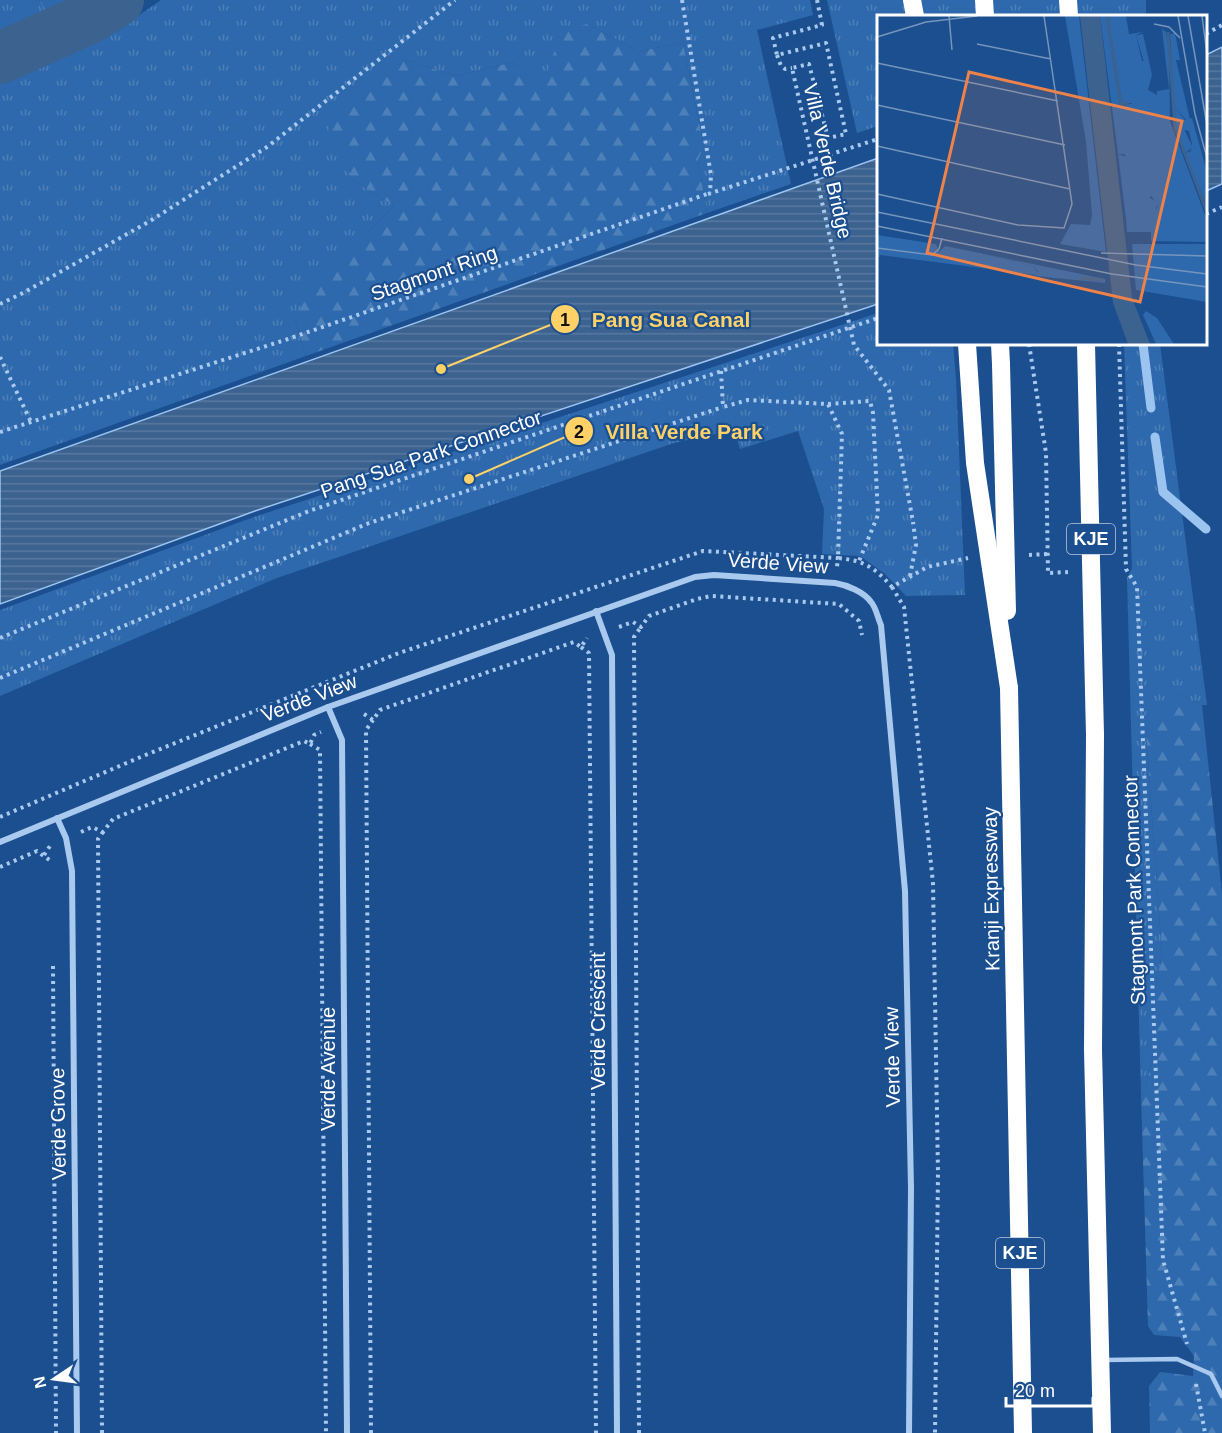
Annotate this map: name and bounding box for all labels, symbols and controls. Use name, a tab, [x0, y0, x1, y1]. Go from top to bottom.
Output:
inset map	[877, 15, 1207, 345]
street label: Villa Verde Bridge	[799, 81, 857, 241]
street label: Stagmont Ring	[368, 241, 500, 305]
callout: Pang Sua Canal	[550, 300, 763, 339]
text: Pang Sua Canal	[592, 308, 750, 331]
text: 1	[560, 310, 570, 330]
street label: Pang Sua Park Connector	[318, 406, 545, 502]
callout: Villa Verde Park	[564, 412, 775, 451]
text: Villa Verde Park	[605, 420, 763, 443]
text: 2	[574, 422, 584, 442]
road number: KJE	[1067, 524, 1115, 554]
street label: Verde View	[727, 549, 830, 578]
street label: Verde View	[258, 669, 361, 726]
street label: Stagmont Park Connector	[1119, 774, 1149, 1005]
street label: Kranji Expressway	[979, 807, 1003, 971]
street label: Verde Crescent	[587, 952, 609, 1090]
street label: Verde View	[880, 1006, 904, 1108]
street label: Verde Avenue	[317, 1007, 339, 1131]
street label: Verde Grove	[46, 1068, 70, 1180]
road number: KJE	[996, 1238, 1044, 1268]
north arrow	[24, 1349, 84, 1409]
scale bar	[1006, 1370, 1093, 1408]
text: N	[30, 1375, 49, 1390]
text: 20 m	[1015, 1381, 1055, 1401]

